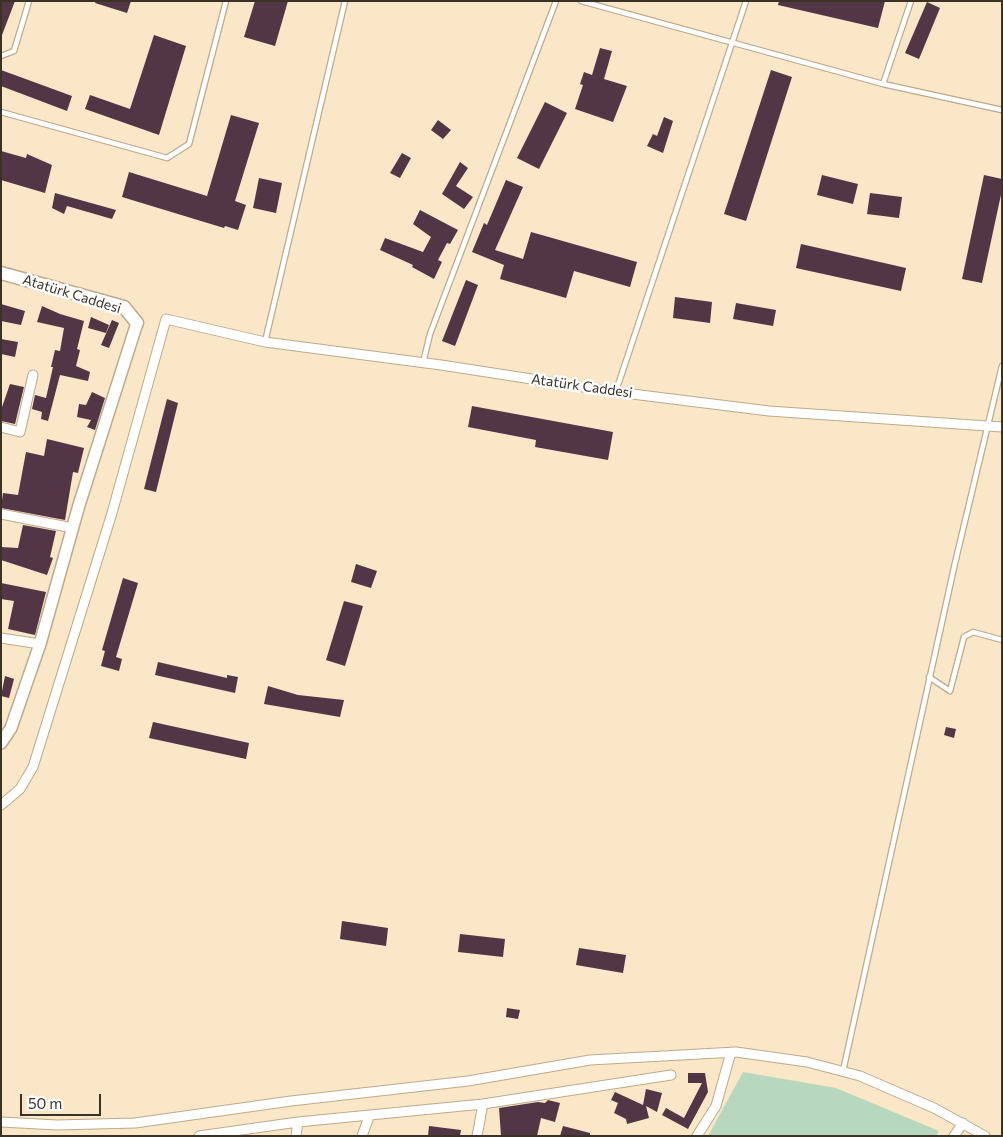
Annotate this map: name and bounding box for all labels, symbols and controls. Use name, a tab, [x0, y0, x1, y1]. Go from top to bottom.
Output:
street label: Atatürk Caddesi	[21, 271, 123, 317]
street label: Atatürk Caddesi	[530, 371, 634, 401]
scale bar	[22, 1084, 104, 1116]
text: 50 m	[28, 1094, 62, 1112]

